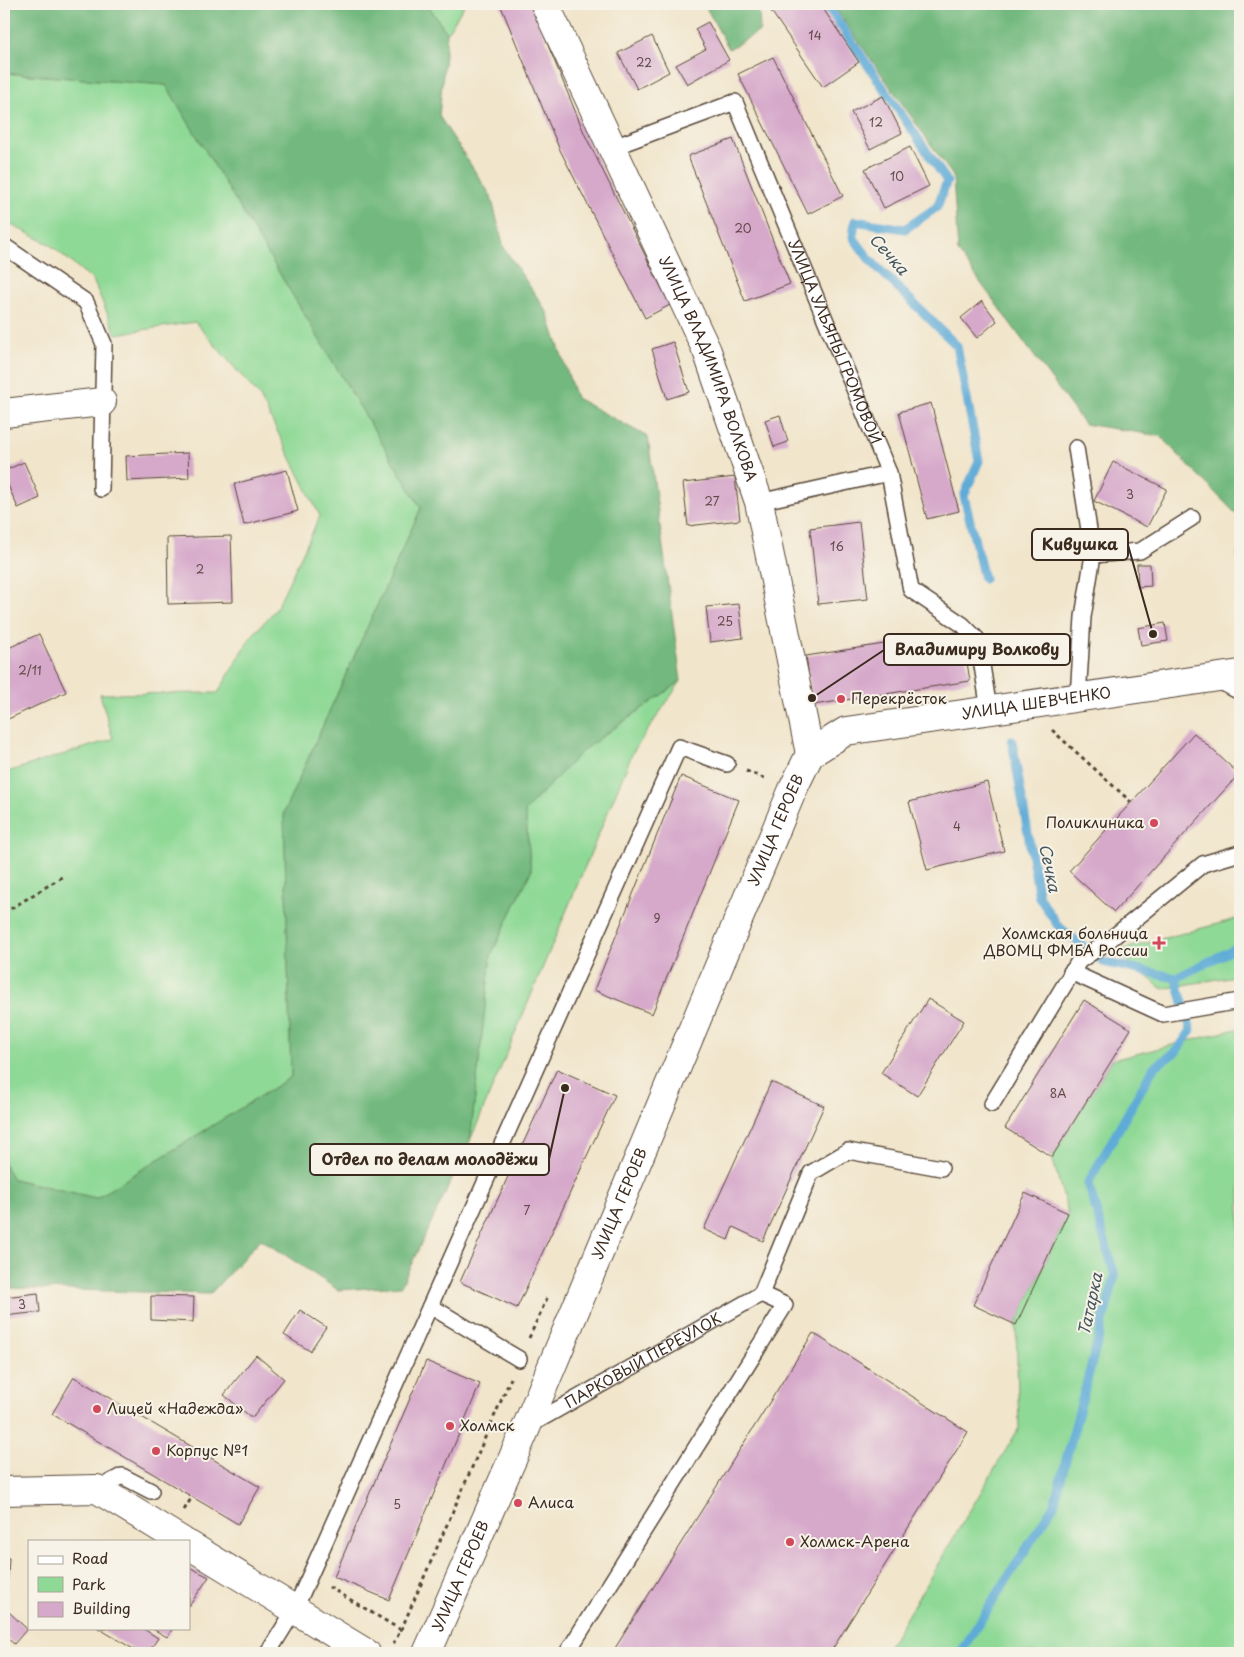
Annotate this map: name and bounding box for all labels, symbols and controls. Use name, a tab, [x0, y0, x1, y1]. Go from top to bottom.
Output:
house number: 14	[808, 26, 822, 44]
house number: 22	[636, 53, 652, 71]
house number: 12	[869, 113, 883, 131]
house number: 10	[890, 167, 904, 185]
house number: 20	[734, 219, 752, 237]
water label: Сечка	[864, 227, 916, 280]
street label: УЛИЦА УЛЬЯНЫ ГРОМОВОЙ	[783, 236, 889, 447]
street label: УЛИЦА ВЛАДИМИРА ВОЛКОВА	[654, 252, 764, 484]
house number: 3	[1126, 485, 1134, 503]
house number: 27	[705, 492, 720, 510]
callout: Кивушка	[1032, 529, 1128, 560]
text: Кивушка	[1042, 531, 1118, 555]
house number: 16	[830, 537, 844, 555]
house number: 2	[196, 560, 204, 578]
house number: 25	[717, 612, 733, 630]
callout: Владимиру Волкову	[884, 634, 1070, 665]
text: Владимиру Волкову	[895, 636, 1059, 660]
house number: 2/11	[18, 661, 42, 679]
street label: УЛИЦА ШЕВЧЕНКО	[960, 680, 1112, 724]
place label: Перекрёсток	[851, 686, 947, 709]
marker: Перекрёсток	[835, 693, 847, 705]
street label: УЛИЦА ГЕРОЕВ	[741, 770, 809, 889]
place label: Поликлиника	[1046, 810, 1145, 833]
house number: 4	[953, 817, 961, 835]
marker: Поликлиника	[1148, 817, 1160, 829]
water label: Сечка	[1034, 841, 1068, 895]
house number: 9	[653, 909, 661, 927]
place label: Холмская больница ДВОМЦ ФМБА России	[983, 921, 1149, 961]
marker: Холмская больница ДВОМЦ ФМБА России	[1152, 936, 1166, 950]
house number: 8А	[1050, 1084, 1066, 1102]
callout: Отдел по делам молодёжи	[310, 1144, 549, 1175]
street label: УЛИЦА ГЕРОЕВ	[585, 1144, 652, 1262]
text: Отдел по делам молодёжи	[322, 1146, 538, 1170]
house number: 7	[524, 1201, 531, 1219]
water label: Татарка	[1071, 1269, 1108, 1337]
house number: 3	[18, 1295, 26, 1313]
street label: ПАРКОВЫЙ ПЕРЕУЛОК	[560, 1306, 725, 1413]
place label: Лицей «Надежда»	[107, 1396, 244, 1419]
marker: Лицей «Надежда»	[91, 1403, 103, 1415]
place label: Холмск	[460, 1413, 515, 1436]
marker: Холмск	[444, 1420, 456, 1432]
place label: Корпус №1	[166, 1438, 248, 1461]
marker: Корпус №1	[150, 1445, 162, 1457]
place label: Алиса	[528, 1490, 574, 1513]
house number: 5	[393, 1495, 401, 1513]
marker: Алиса	[512, 1497, 524, 1509]
street label: УЛИЦА ГЕРОЕВ	[425, 1516, 494, 1635]
place label: Холмск-Арена	[800, 1529, 910, 1552]
marker: Холмск-Арена	[784, 1536, 796, 1548]
legend	[28, 1540, 190, 1630]
text: Road	[72, 1546, 108, 1569]
text: Park	[72, 1572, 106, 1595]
text: Building	[72, 1596, 131, 1619]

